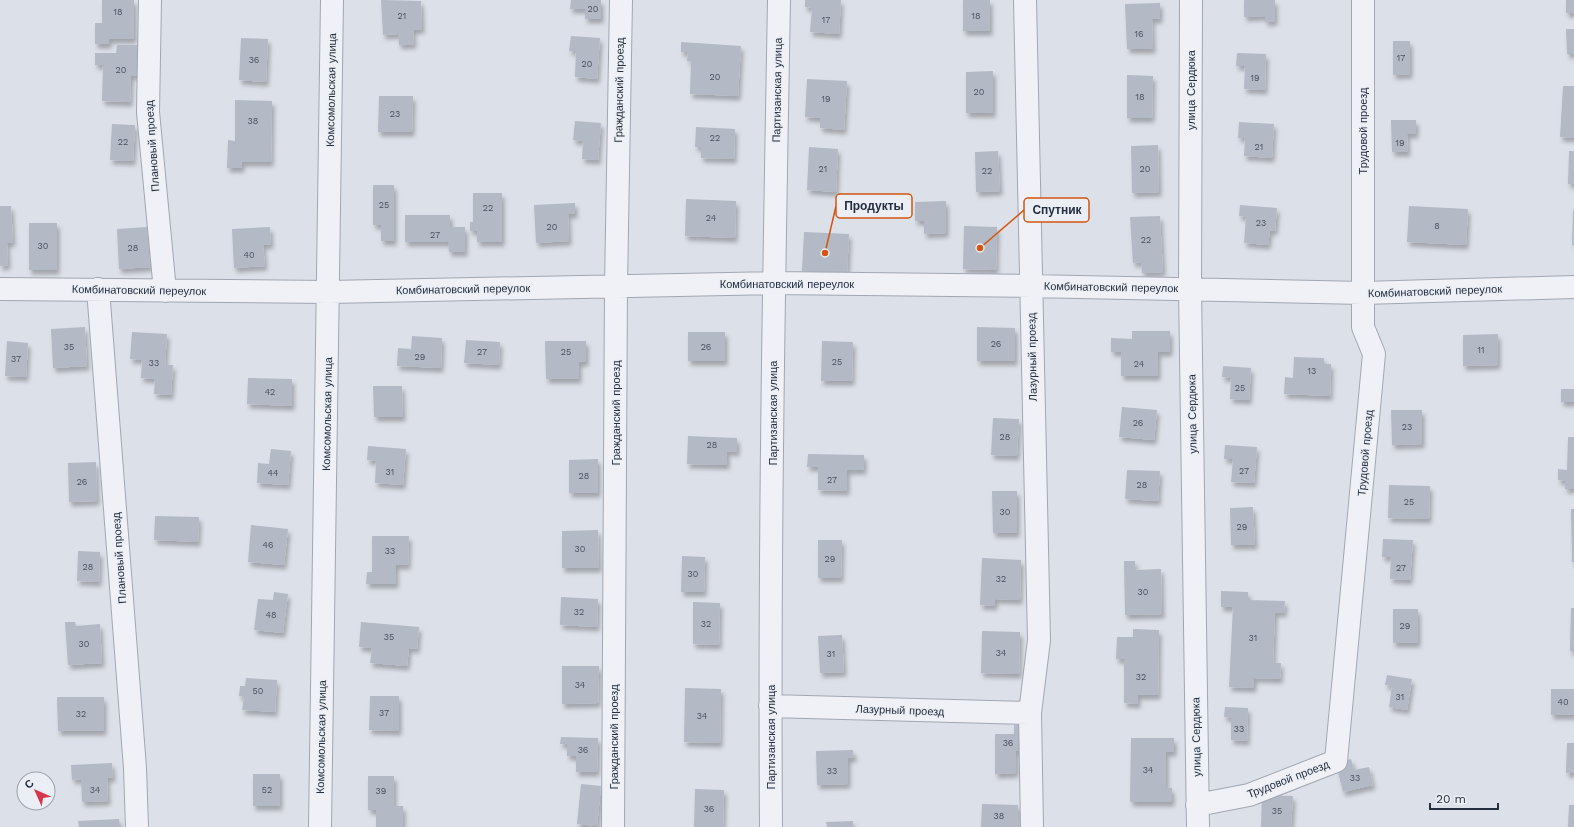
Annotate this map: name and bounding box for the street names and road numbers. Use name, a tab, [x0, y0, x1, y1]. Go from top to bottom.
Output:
street label: Комсомольская улица	[324, 32, 339, 147]
street label: Гражданский проезд	[612, 37, 627, 143]
street label: Партизанская улица	[770, 37, 785, 143]
street label: улица Сердюка	[1185, 49, 1198, 130]
street label: Трудовой проезд	[1357, 87, 1370, 174]
street label: Плановый проезд	[143, 99, 162, 192]
street label: Комбинатовский переулок	[720, 278, 854, 291]
street label: Комбинатовский переулок	[1044, 280, 1178, 295]
street label: Комбинатовский переулок	[396, 282, 530, 297]
street label: Комбинатовский переулок	[72, 283, 206, 298]
street label: Комбинатовский переулок	[1368, 283, 1503, 300]
street label: Лазурный проезд	[1025, 312, 1040, 401]
street label: Комсомольская улица	[320, 356, 335, 471]
street label: Гражданский проезд	[610, 360, 623, 466]
street label: Партизанская улица	[767, 360, 780, 465]
street label: улица Сердюка	[1185, 373, 1200, 454]
street label: Трудовой проезд	[1355, 409, 1376, 497]
street label: Плановый проезд	[110, 511, 129, 604]
street label: Комсомольская улица	[314, 679, 329, 794]
street label: Гражданский проезд	[608, 684, 621, 790]
street label: Партизанская улица	[765, 684, 778, 789]
street label: улица Сердюка	[1189, 696, 1204, 777]
street label: Лазурный проезд	[855, 702, 945, 719]
street label: Трудовой проезд	[1245, 758, 1332, 801]

